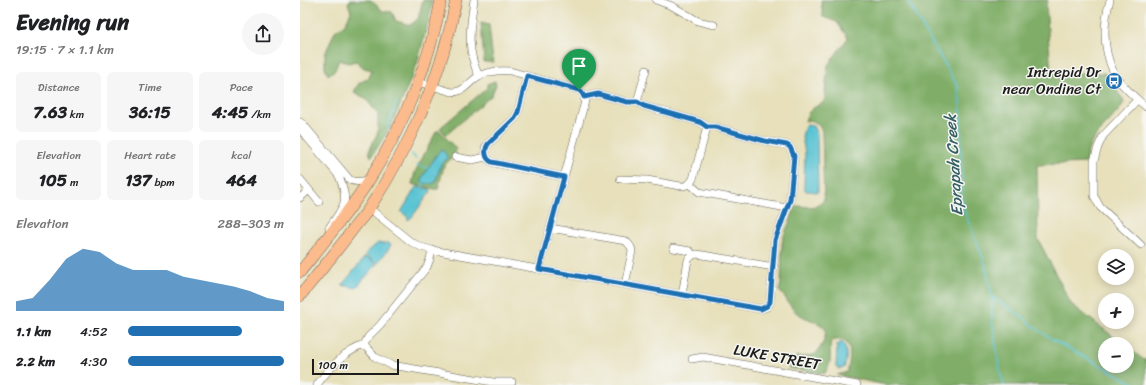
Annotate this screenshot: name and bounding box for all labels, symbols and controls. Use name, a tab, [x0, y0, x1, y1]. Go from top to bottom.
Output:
text: Evening run	[16, 3, 129, 42]
button: share	[242, 13, 284, 55]
text: 19:15 · 7 × 1.1 km	[16, 38, 114, 61]
pin	[562, 49, 596, 90]
icon: arrive	[568, 55, 590, 77]
place label: Intrepid Dr near Ondine Ct	[1003, 59, 1102, 102]
bus stop icon: Intrepid Dr near Ondine Ct	[1104, 71, 1124, 91]
text: Distance	[38, 78, 80, 97]
text: Time	[138, 78, 162, 97]
text: Pace	[230, 78, 253, 97]
text: 7.63	[33, 97, 67, 127]
text: 36:15	[129, 97, 171, 127]
text: 4:45	[212, 97, 248, 127]
text: km	[67, 105, 84, 124]
text: /km	[248, 105, 271, 124]
water label: Eprapah Creek	[935, 112, 972, 217]
text: Elevation	[36, 146, 81, 165]
text: Heart rate	[124, 146, 176, 165]
text: kcal	[231, 146, 251, 165]
text: 105	[39, 165, 67, 195]
text: 137	[125, 165, 152, 195]
text: 464	[226, 165, 257, 195]
text: m	[67, 173, 79, 192]
text: bpm	[152, 173, 175, 192]
text: Elevation	[16, 212, 69, 235]
text: 288–303 m	[218, 212, 284, 235]
map controls	[1098, 249, 1134, 373]
button: layers	[1098, 249, 1134, 285]
button: +	[1098, 293, 1134, 329]
text: 1.1 km	[16, 320, 51, 343]
text: 4:52	[80, 320, 108, 343]
street label: LUKE STREET	[732, 337, 824, 378]
button: −	[1098, 337, 1134, 373]
text: 2.2 km	[16, 350, 55, 373]
text: 4:30	[80, 350, 107, 373]
text: 100 m	[318, 356, 348, 375]
scale bar	[312, 357, 399, 376]

